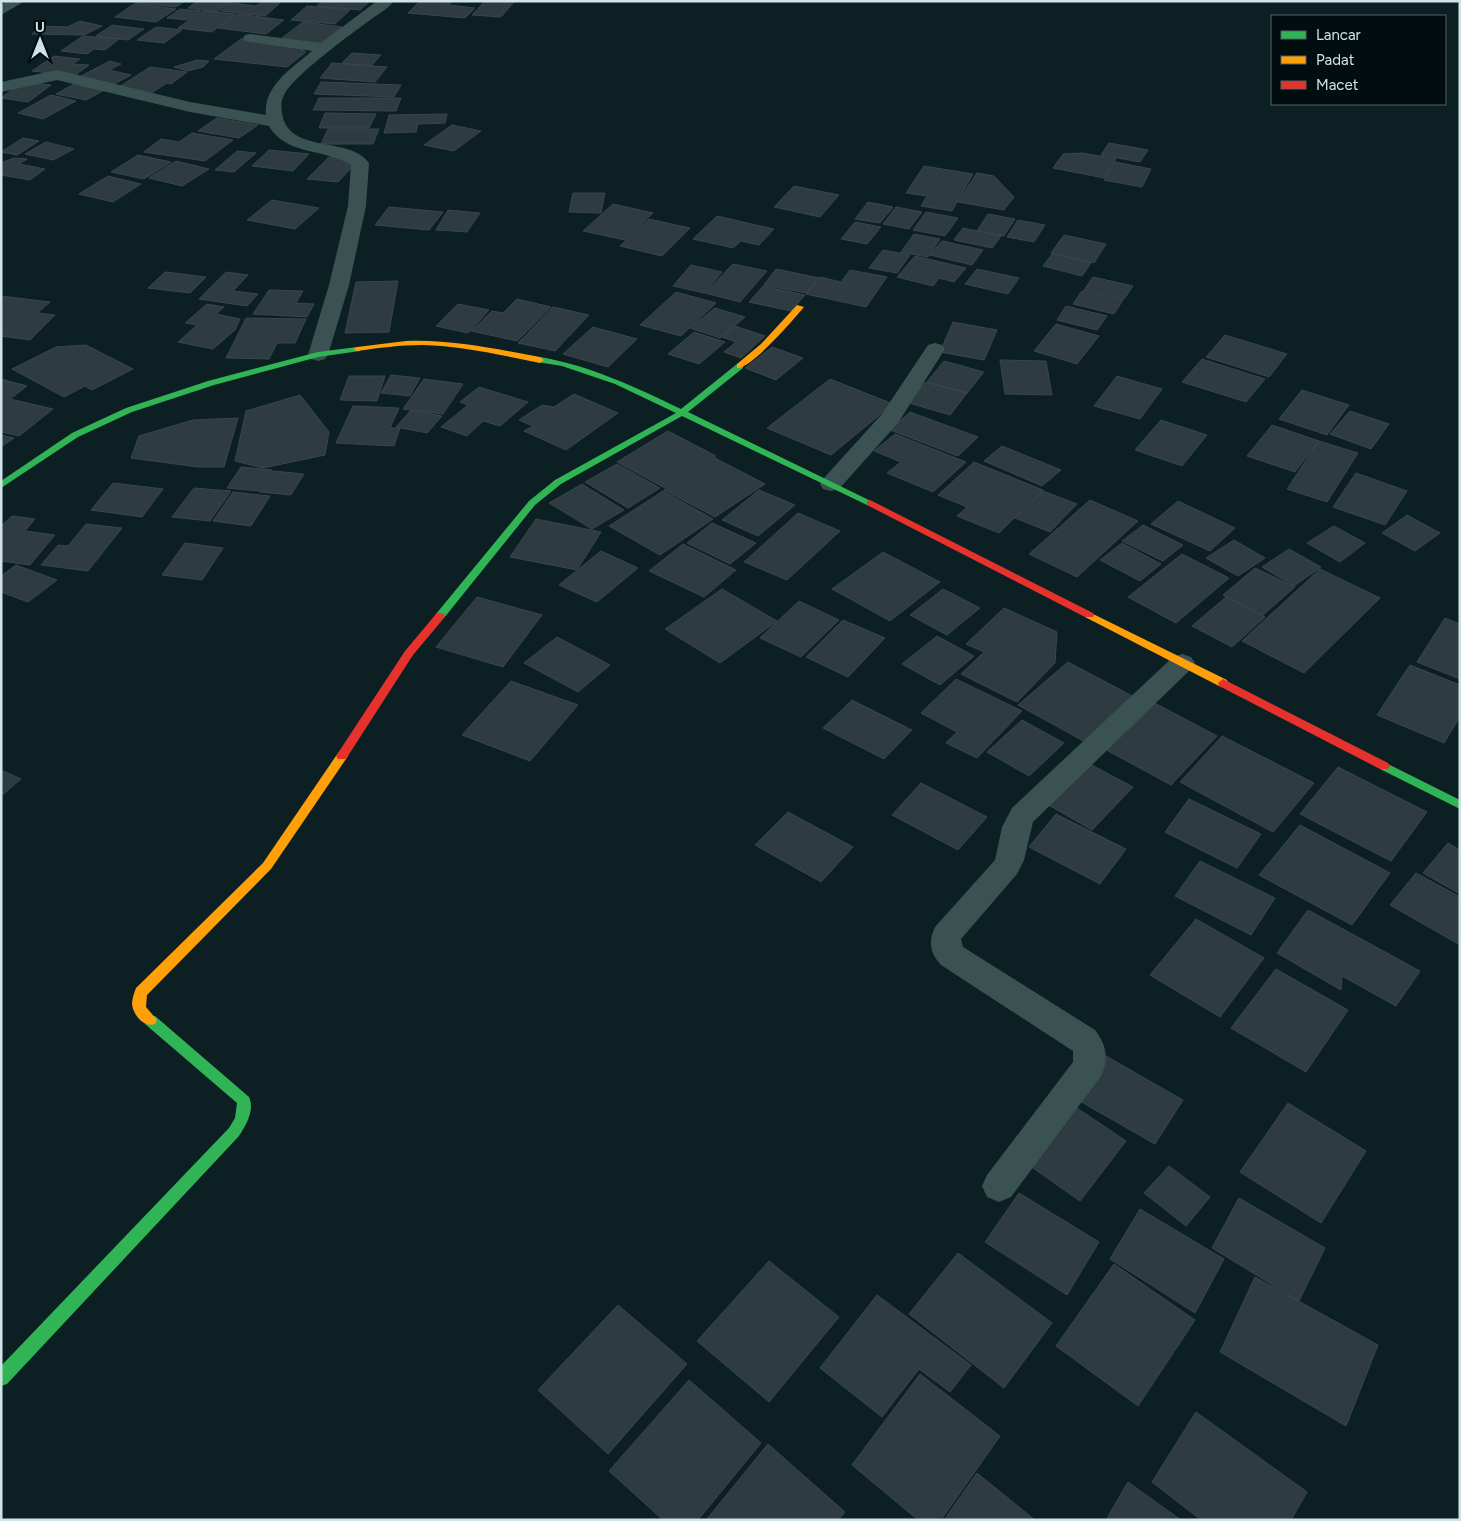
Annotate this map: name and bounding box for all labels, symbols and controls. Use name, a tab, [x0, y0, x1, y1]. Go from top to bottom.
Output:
north arrow	[15, 15, 65, 65]
legend	[1271, 15, 1446, 105]
text: U	[35, 19, 45, 36]
text: Lancar	[1316, 26, 1361, 44]
text: Padat	[1316, 51, 1355, 69]
text: Macet	[1316, 76, 1359, 94]

